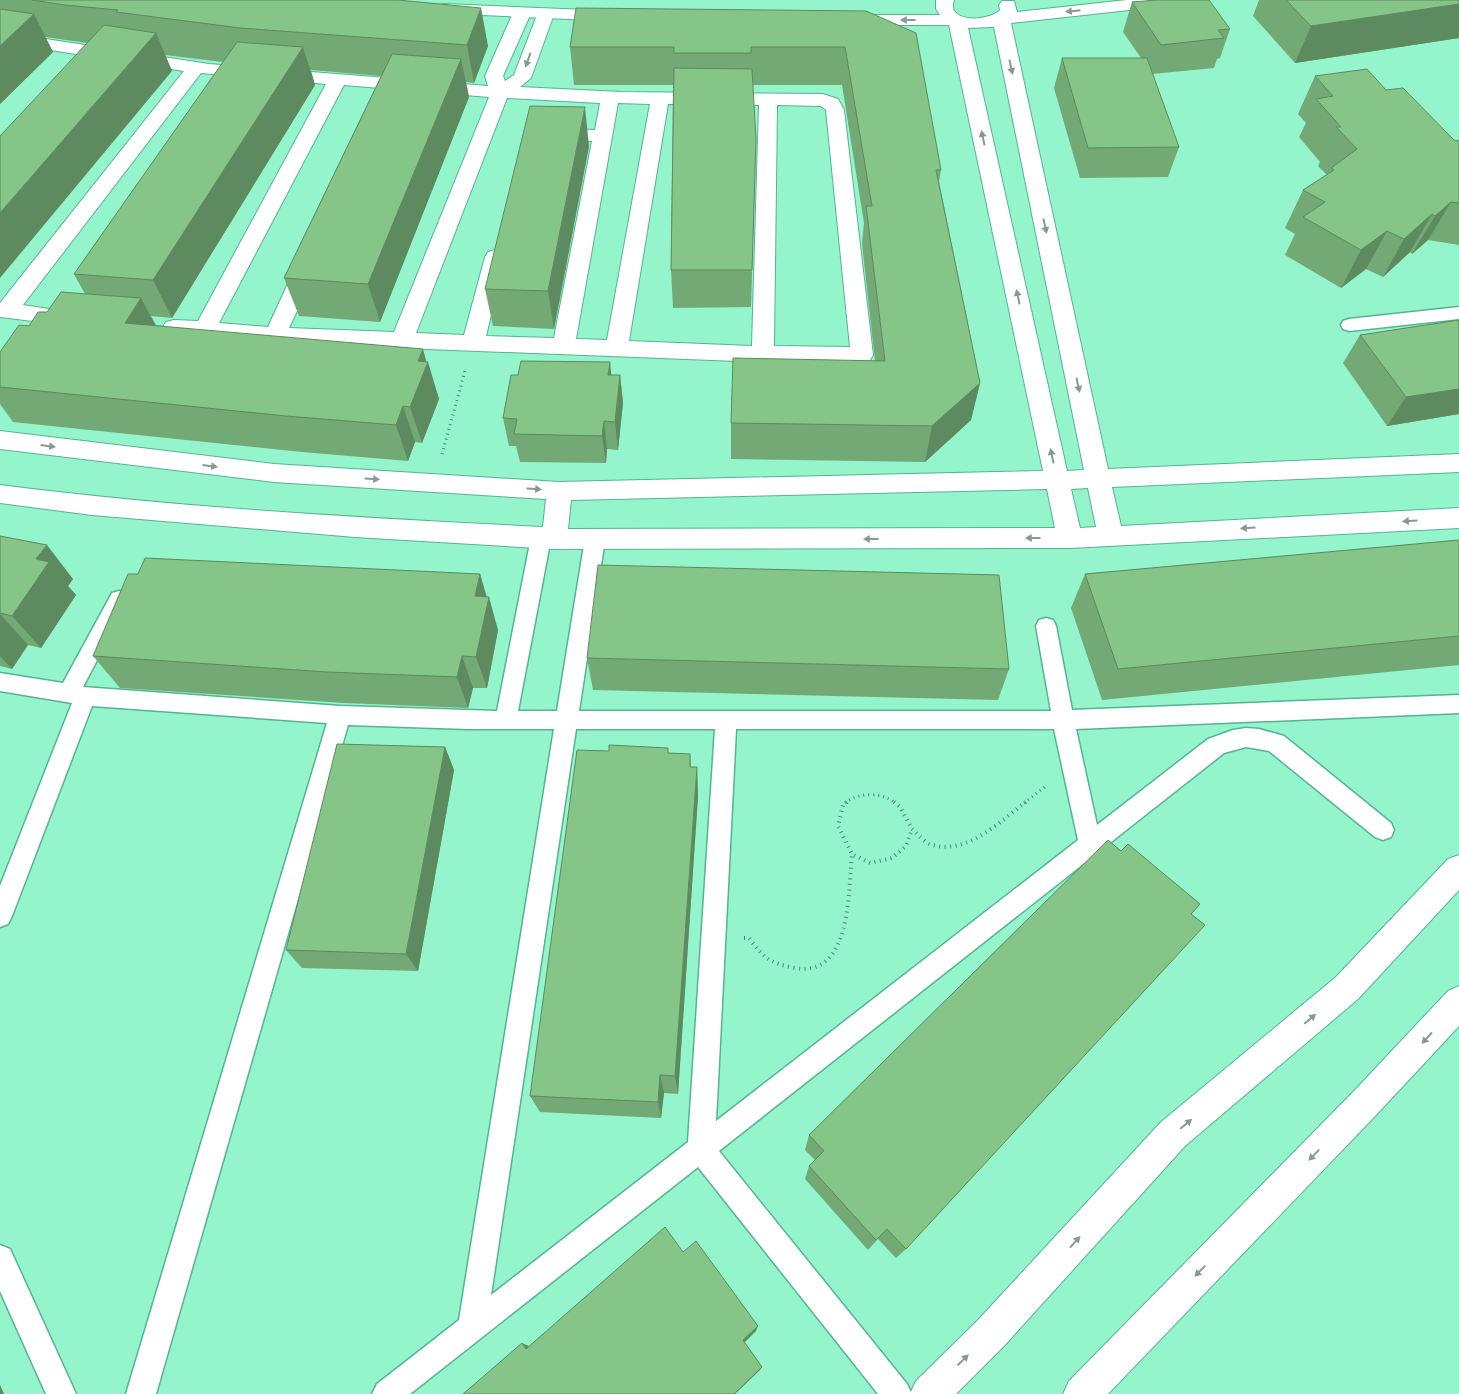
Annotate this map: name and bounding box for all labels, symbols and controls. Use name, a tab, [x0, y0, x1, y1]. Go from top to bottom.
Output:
one-way arrow	[1065, 7, 1081, 15]
one-way arrow	[900, 16, 916, 24]
one-way arrow	[524, 52, 531, 67]
one-way arrow	[1007, 60, 1015, 75]
one-way arrow	[979, 131, 987, 146]
one-way arrow	[1041, 219, 1049, 235]
one-way arrow	[1014, 290, 1022, 305]
one-way arrow	[1074, 378, 1082, 393]
one-way arrow	[41, 442, 57, 450]
one-way arrow	[1048, 447, 1056, 463]
one-way arrow	[202, 462, 218, 470]
one-way arrow	[364, 476, 380, 484]
one-way arrow	[526, 486, 542, 494]
one-way arrow	[1402, 517, 1418, 525]
one-way arrow	[1240, 525, 1256, 533]
one-way arrow	[1025, 534, 1041, 542]
one-way arrow	[862, 535, 878, 543]
one-way arrow	[1304, 1013, 1317, 1024]
one-way arrow	[1421, 1032, 1432, 1045]
one-way arrow	[1179, 1118, 1192, 1129]
one-way arrow	[1308, 1149, 1320, 1161]
one-way arrow	[1069, 1236, 1081, 1248]
one-way arrow	[1194, 1265, 1206, 1277]
one-way arrow	[957, 1354, 969, 1366]

